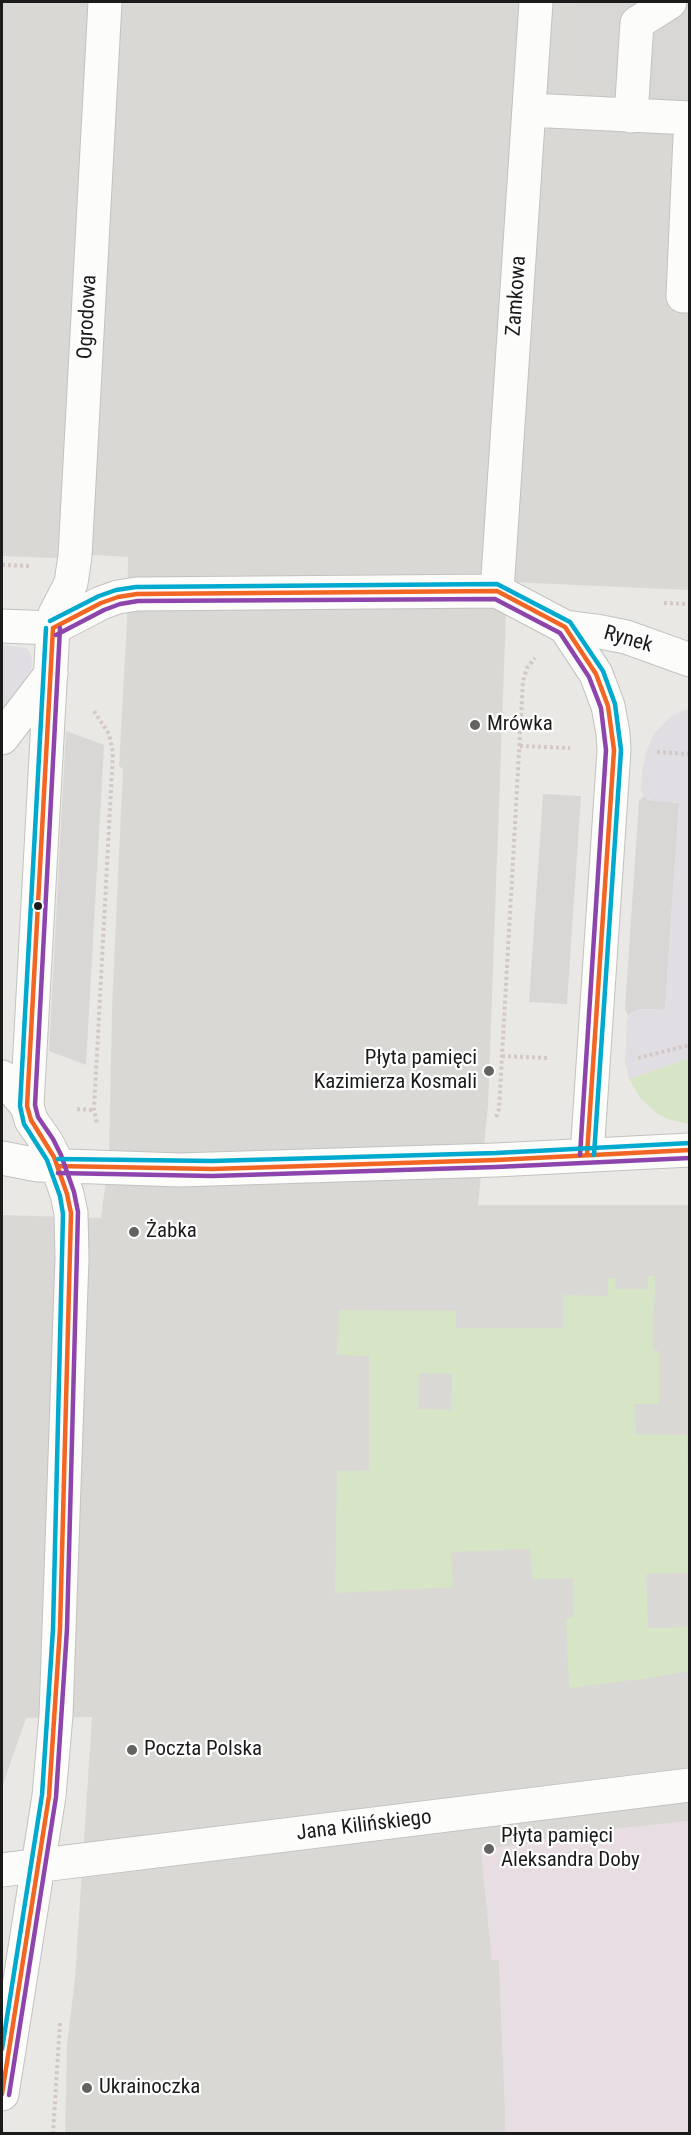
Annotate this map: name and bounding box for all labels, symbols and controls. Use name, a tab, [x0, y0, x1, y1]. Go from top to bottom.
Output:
street label: Zamkowa	[502, 255, 532, 337]
street label: Ogrodowa	[73, 274, 103, 360]
street label: Rynek	[601, 621, 655, 659]
place label: Mrówka	[487, 712, 553, 738]
marker: Mrówka	[468, 718, 482, 732]
unlabelled marker	[32, 900, 44, 912]
place label: Płyta pamięci Kazimierza Kosmali	[314, 1046, 477, 1096]
marker: Płyta pamięci Kazimierza Kosmali	[482, 1064, 496, 1078]
place label: Żabka	[146, 1219, 197, 1245]
marker: Żabka	[127, 1225, 141, 1239]
place label: Poczta Polska	[144, 1737, 262, 1763]
marker: Poczta Polska	[125, 1743, 139, 1757]
street label: Jana Kilińskiego	[295, 1805, 433, 1847]
place label: Płyta pamięci Aleksandra Doby	[501, 1824, 640, 1874]
marker: Płyta pamięci Aleksandra Doby	[482, 1842, 496, 1856]
place label: Ukrainoczka	[99, 2075, 200, 2101]
marker: Ukrainoczka	[80, 2081, 94, 2095]

